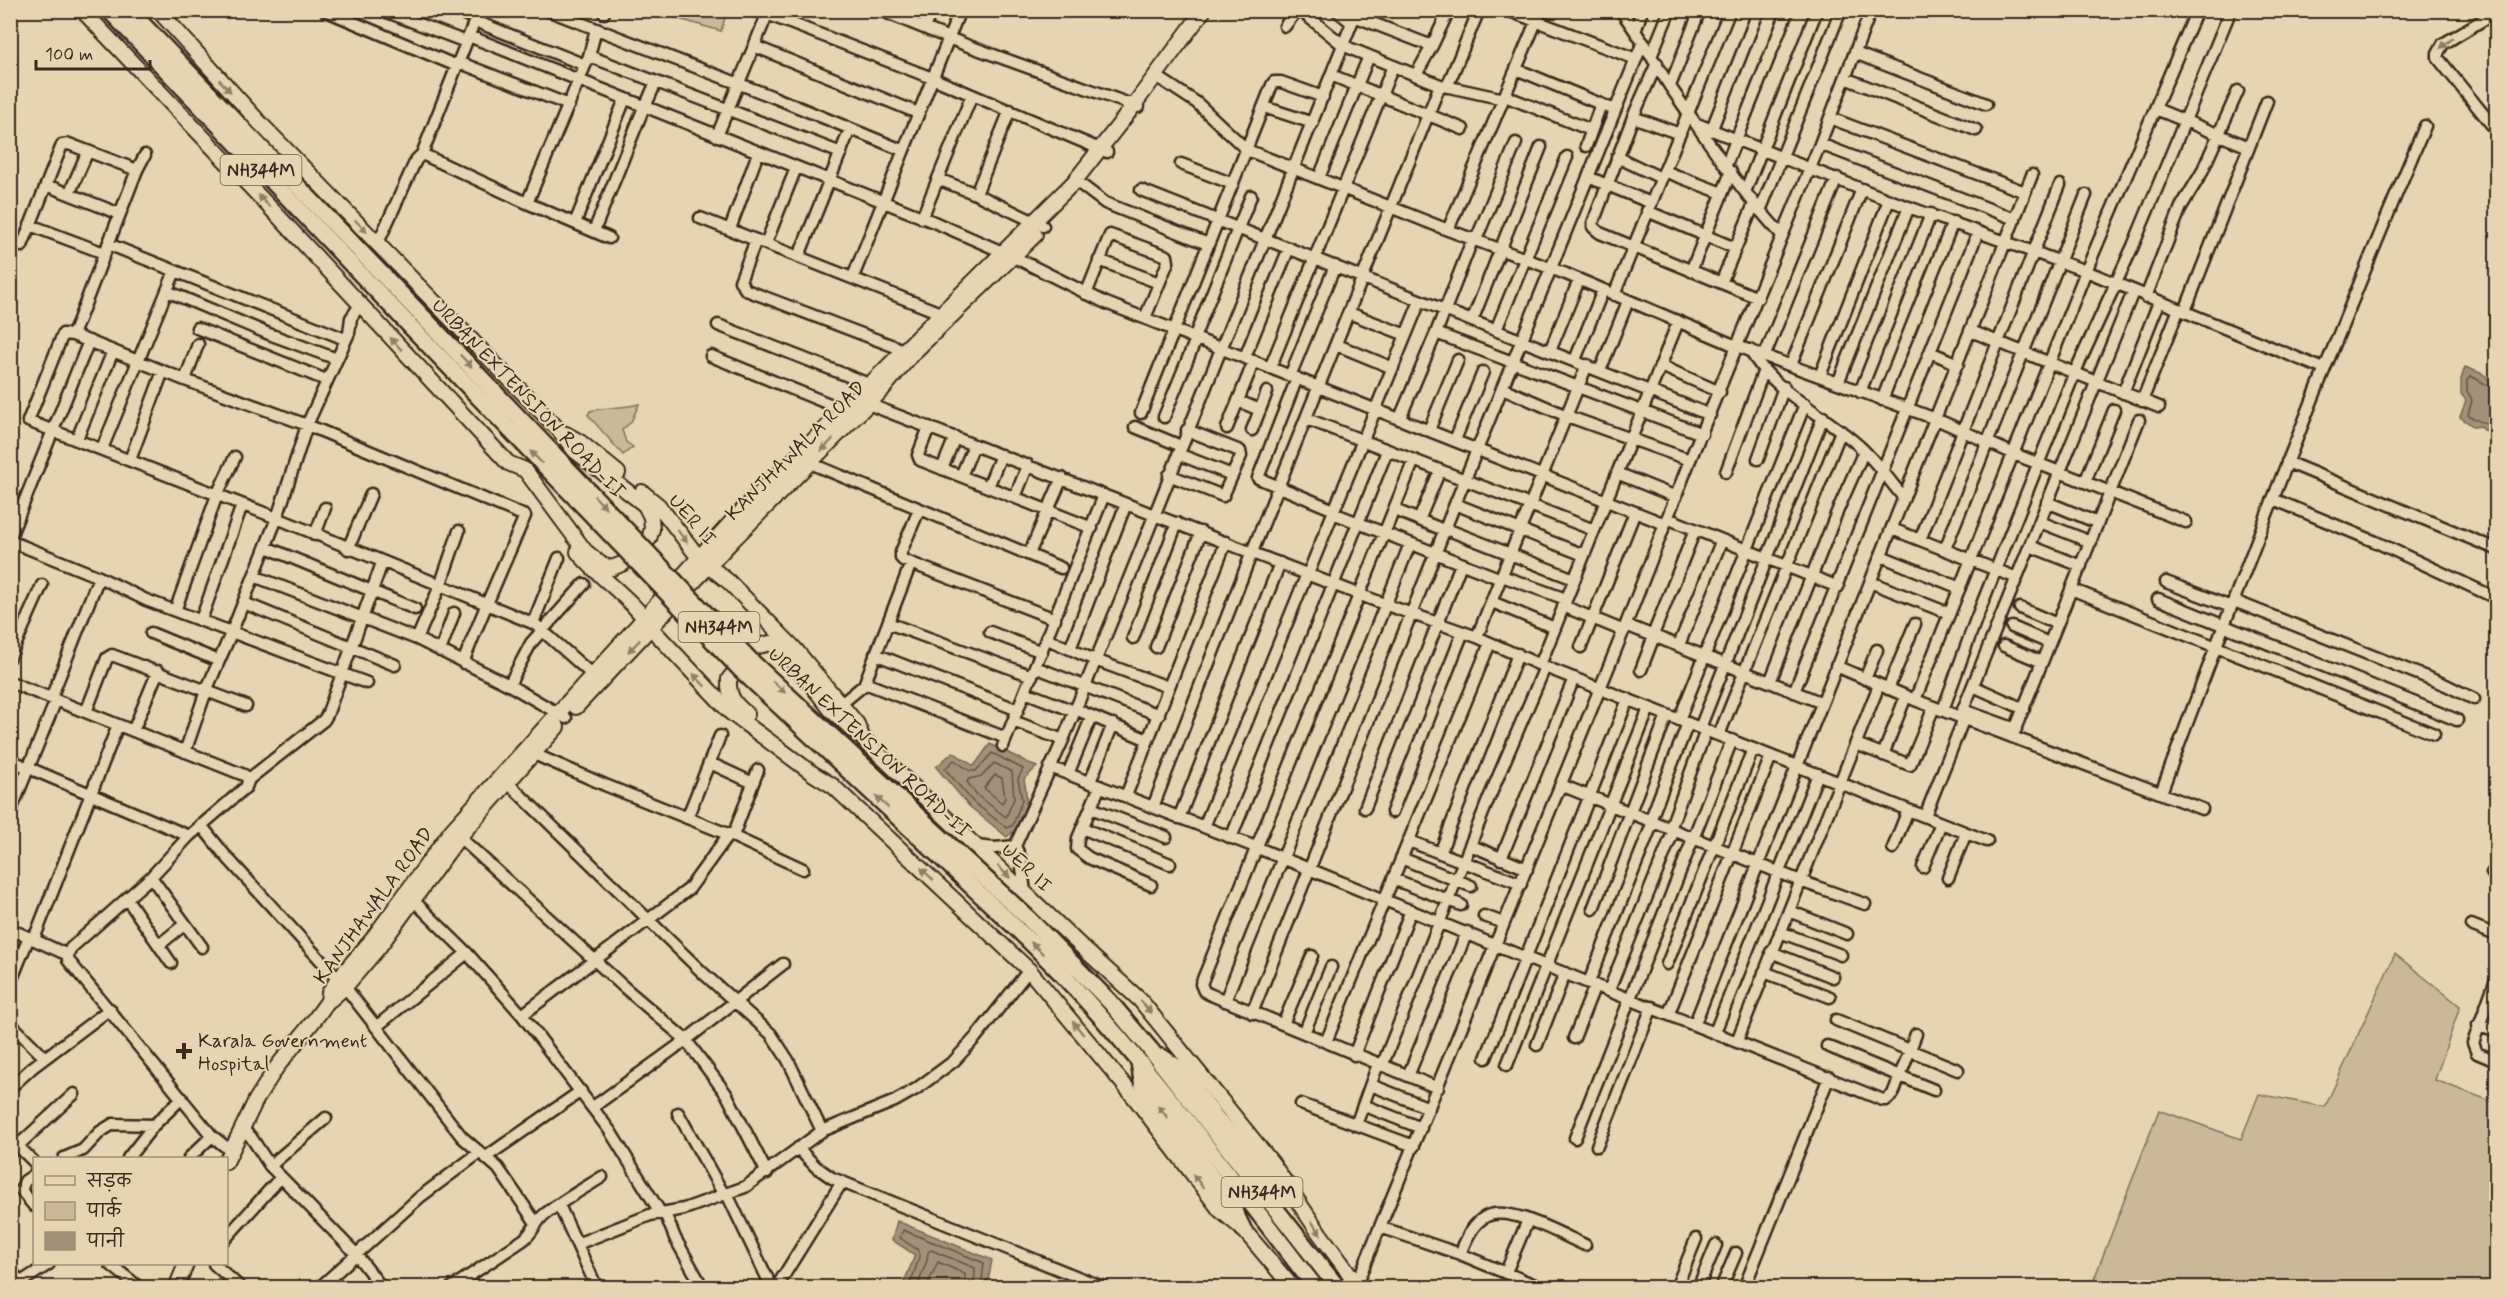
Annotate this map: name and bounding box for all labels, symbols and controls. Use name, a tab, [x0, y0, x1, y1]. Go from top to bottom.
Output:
scale bar	[36, 33, 150, 71]
one-way arrow	[2439, 37, 2455, 50]
text: 100 m	[45, 43, 93, 67]
one-way arrow	[218, 78, 232, 93]
road number: NH344M	[220, 155, 302, 185]
one-way arrow	[257, 195, 271, 209]
one-way arrow	[354, 218, 368, 233]
street label: URBAN EXTENSION ROAD-II	[425, 293, 631, 505]
one-way arrow	[390, 337, 404, 351]
one-way arrow	[458, 354, 472, 368]
street label: KANJHAWALA ROAD	[720, 375, 872, 527]
one-way arrow	[821, 437, 834, 452]
one-way arrow	[529, 449, 543, 464]
street label: UER II	[662, 488, 722, 552]
one-way arrow	[593, 495, 607, 510]
one-way arrow	[675, 528, 688, 544]
road number: NH344M	[678, 612, 760, 642]
one-way arrow	[627, 639, 641, 653]
street label: URBAN EXTENSION ROAD-II	[762, 642, 977, 845]
one-way arrow	[692, 673, 706, 688]
one-way arrow	[772, 680, 786, 694]
one-way arrow	[875, 796, 890, 809]
street label: KANJHAWALA ROAD	[308, 822, 440, 990]
street label: UER II	[995, 837, 1057, 899]
one-way arrow	[997, 865, 1011, 879]
one-way arrow	[921, 867, 935, 881]
one-way arrow	[1030, 942, 1045, 955]
one-way arrow	[1139, 999, 1152, 1015]
one-way arrow	[1071, 1020, 1084, 1036]
place label: Karala Government Hospital	[198, 1028, 367, 1078]
marker: Karala Government Hospital	[175, 1042, 193, 1060]
one-way arrow	[1157, 1105, 1169, 1120]
legend	[33, 1157, 228, 1265]
text: सड़क	[86, 1170, 132, 1194]
one-way arrow	[1192, 1174, 1204, 1190]
road number: NH344M	[1222, 1177, 1302, 1207]
text: पार्क	[86, 1197, 122, 1224]
one-way arrow	[1310, 1219, 1321, 1236]
text: पानी	[86, 1227, 125, 1254]

